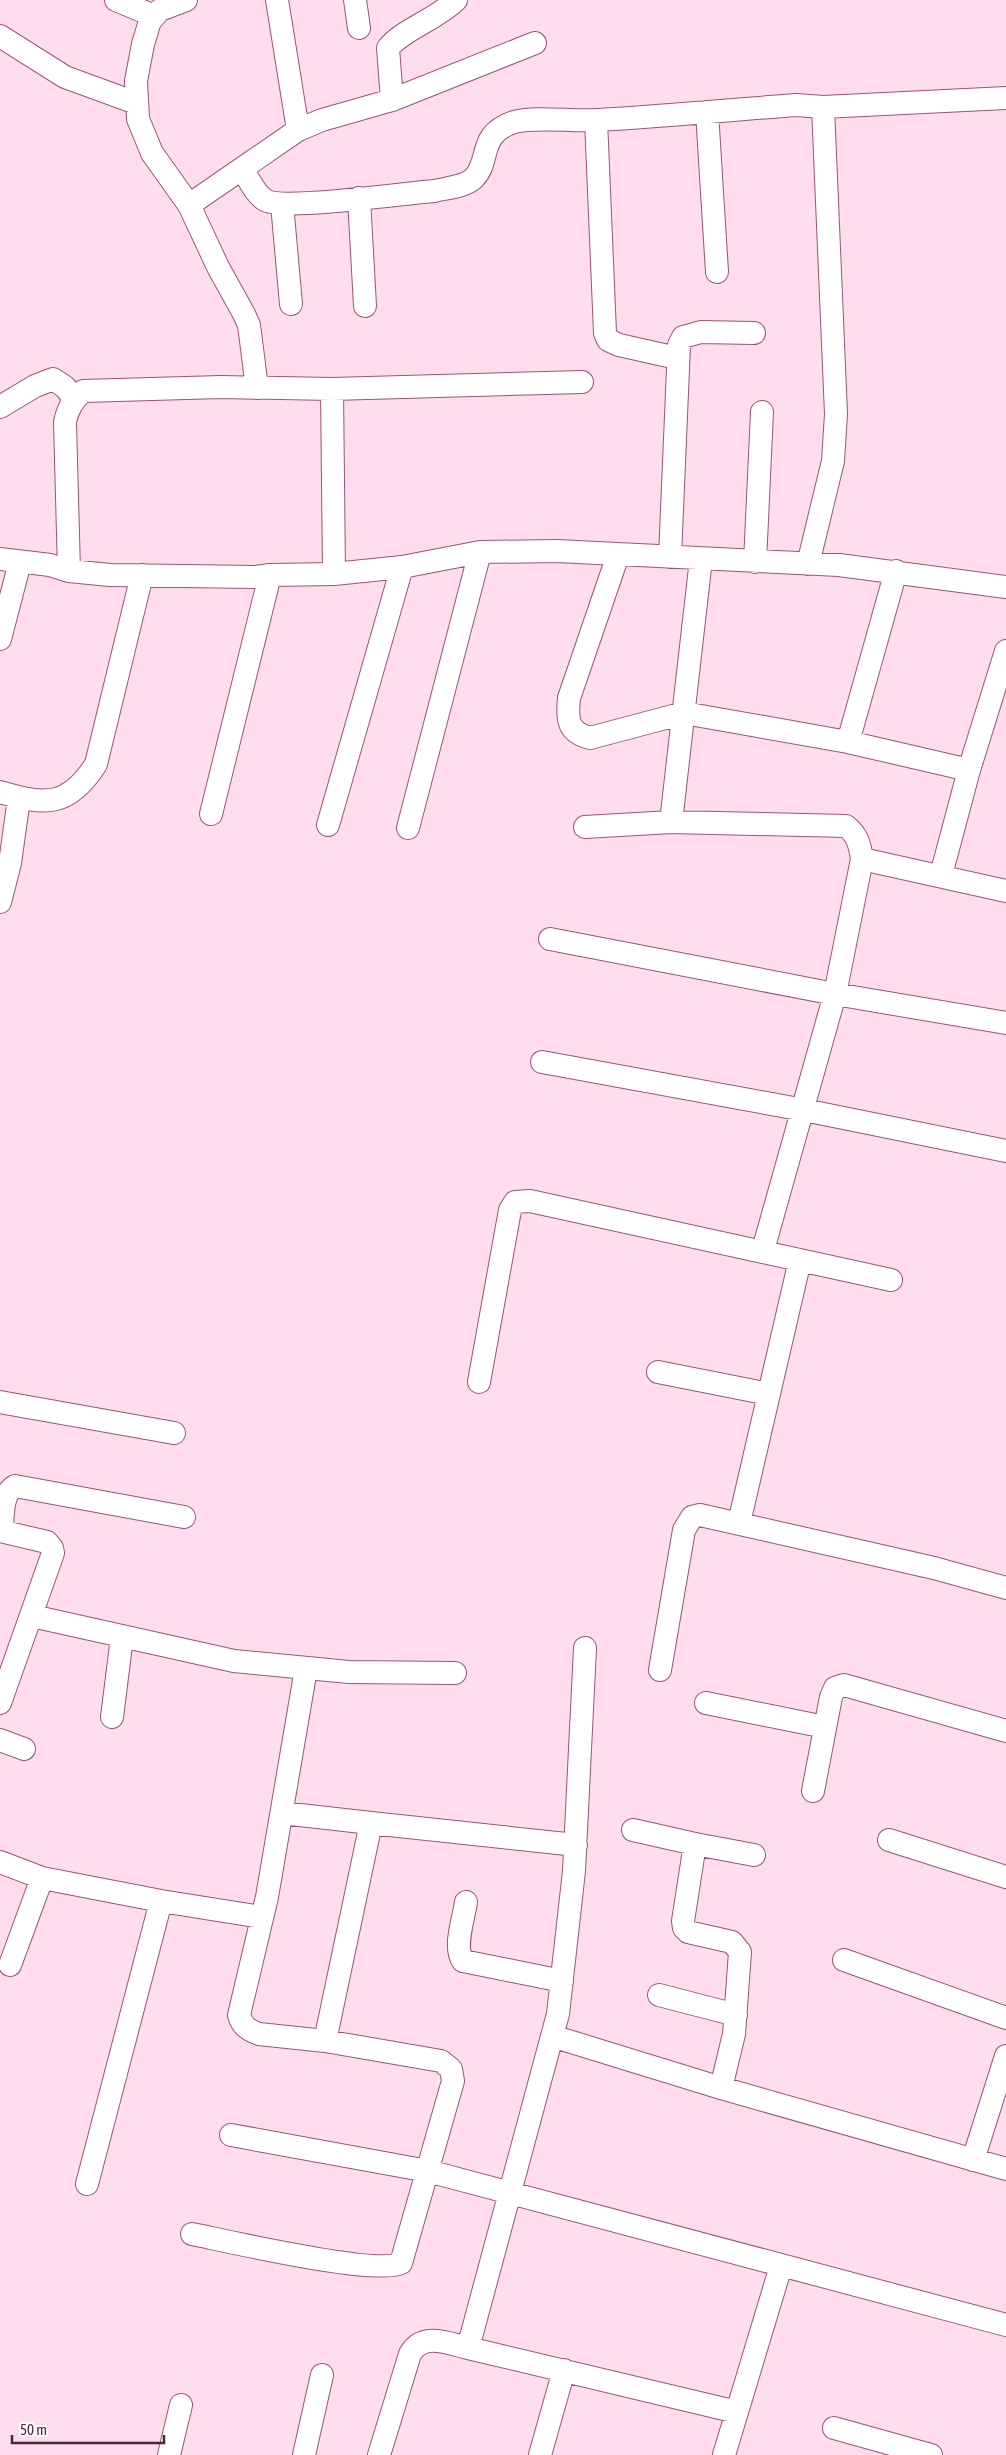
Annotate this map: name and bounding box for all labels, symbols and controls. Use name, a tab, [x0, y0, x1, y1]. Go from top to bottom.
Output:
scale bar	[12, 2412, 165, 2444]
text: 50 m	[20, 2421, 47, 2438]

